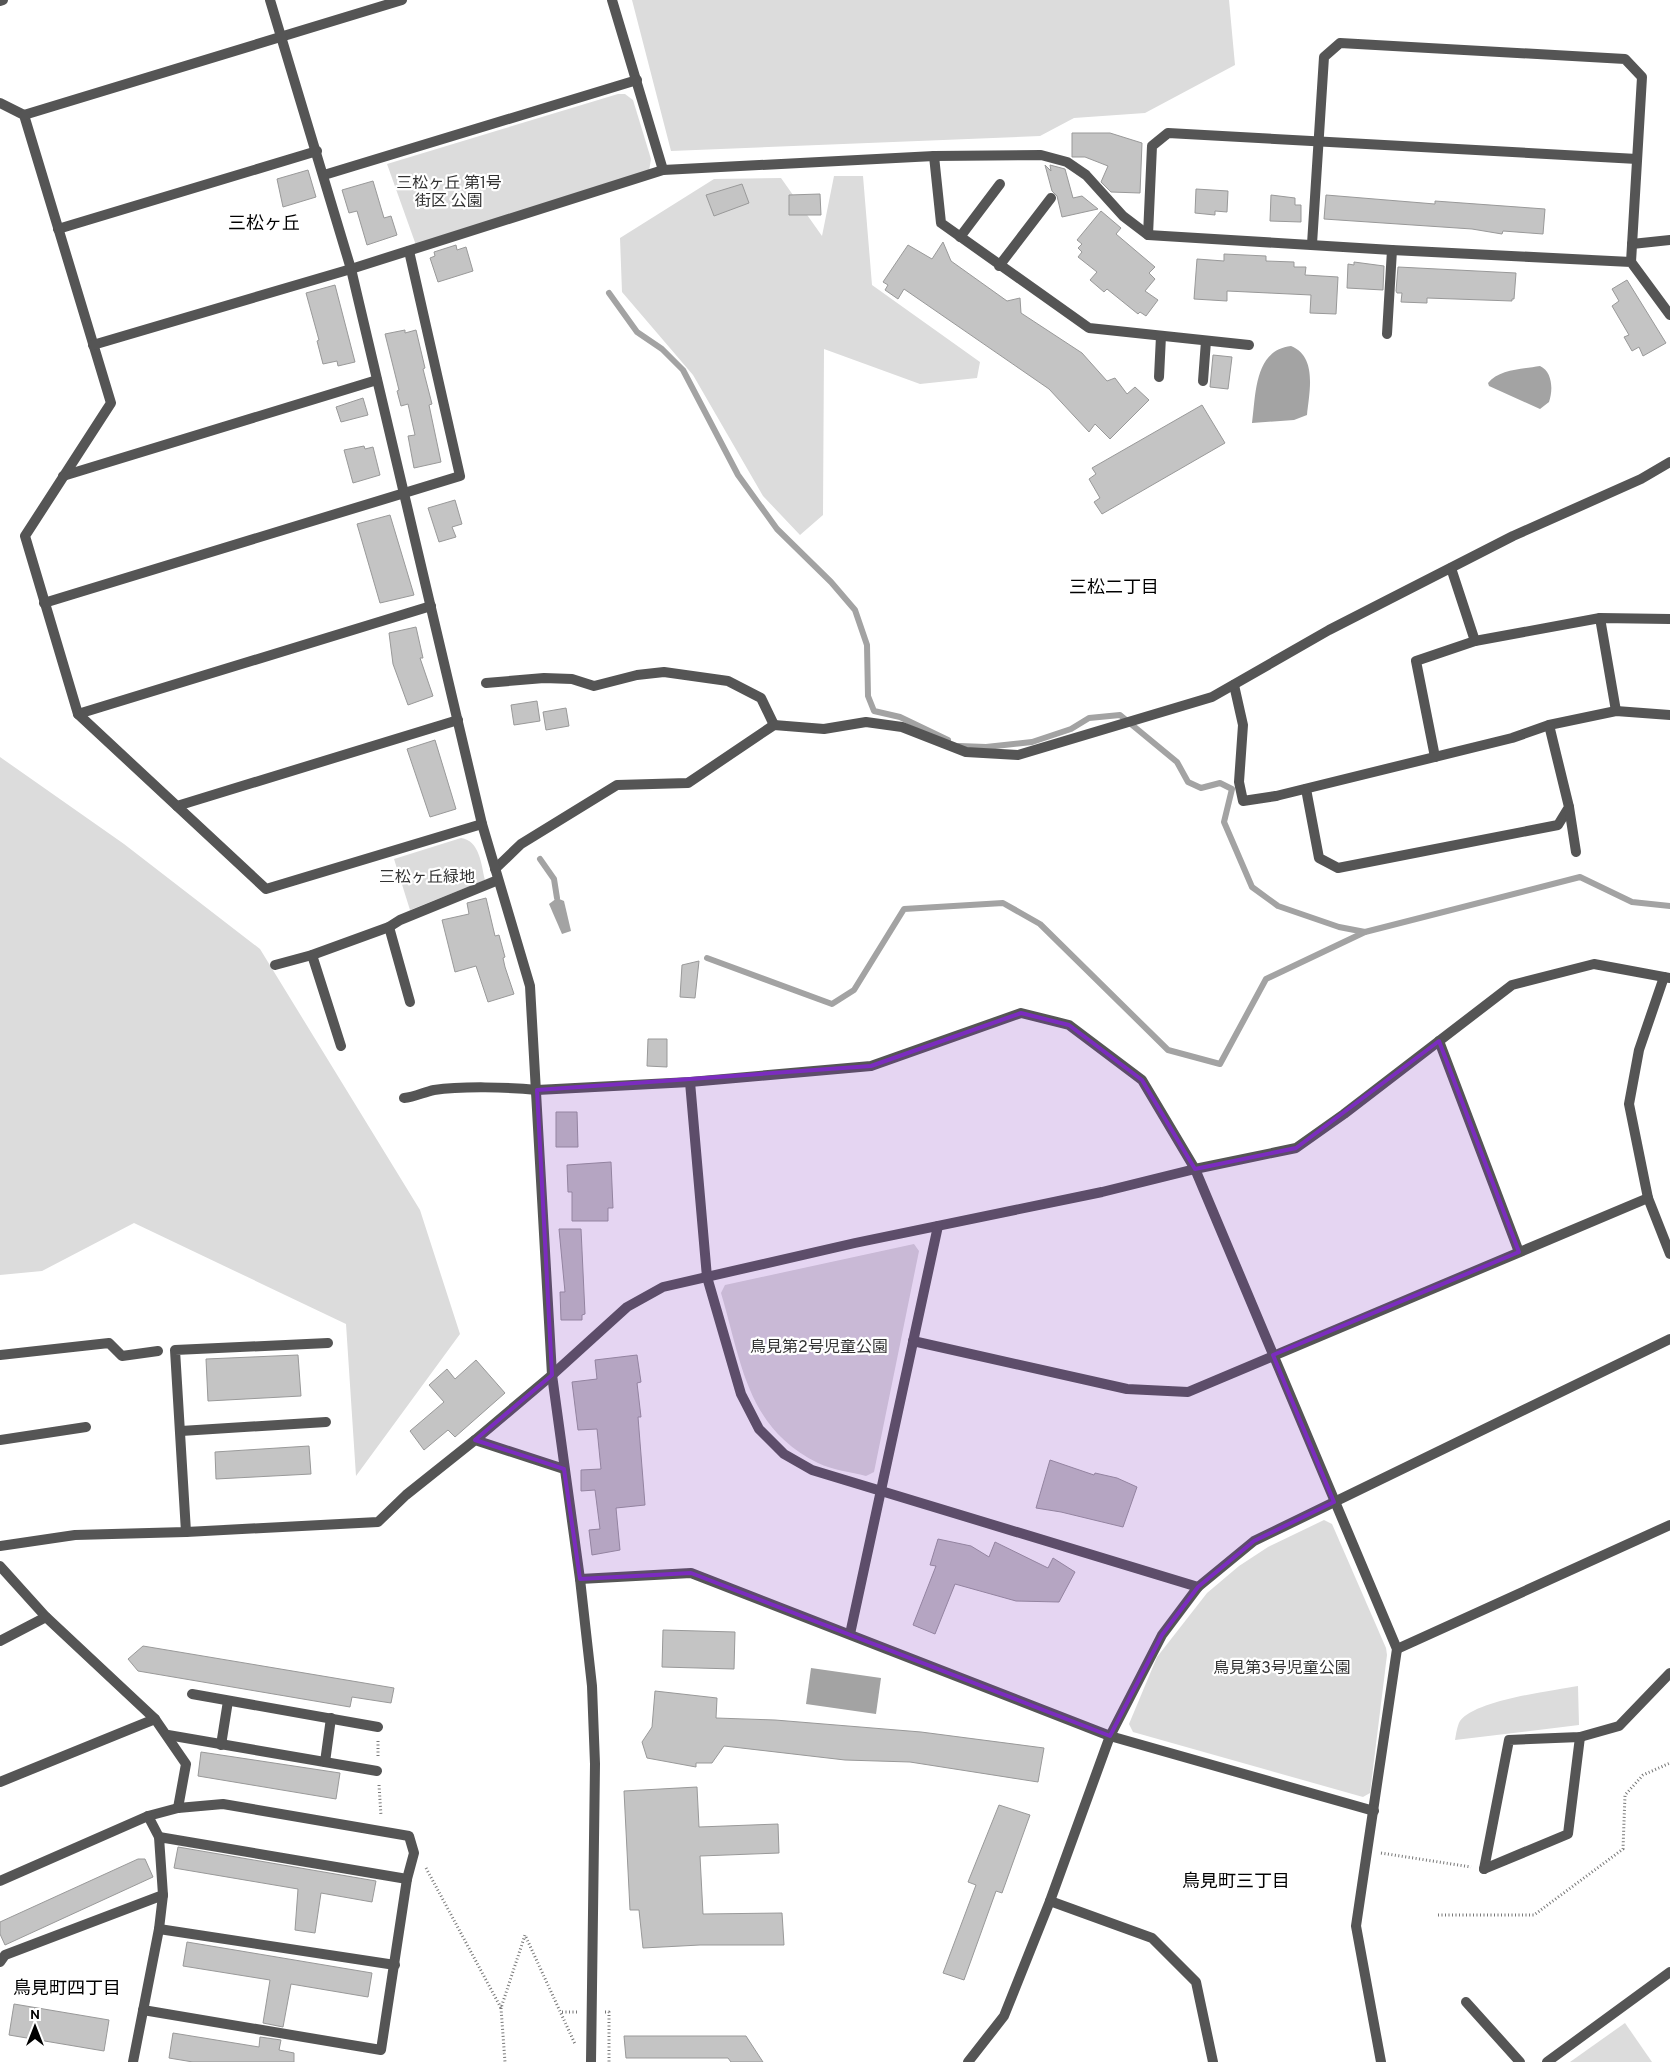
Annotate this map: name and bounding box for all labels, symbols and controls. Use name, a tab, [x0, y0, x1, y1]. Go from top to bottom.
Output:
park label: 三松ヶ丘 第1号 街区 公園	[396, 174, 502, 212]
district label: 三松ヶ丘	[228, 213, 300, 236]
district label: 三松二丁目	[1069, 577, 1159, 600]
park label: 三松ヶ丘緑地	[379, 868, 475, 888]
park label: 鳥見第2号児童公園	[750, 1338, 888, 1358]
park label: 鳥見第3号児童公園	[1213, 1659, 1351, 1679]
district label: 鳥見町三丁目	[1182, 1871, 1290, 1894]
district label: 鳥見町四丁目	[13, 1978, 121, 2001]
north arrow	[10, 2002, 60, 2052]
text: N	[30, 2007, 40, 2024]

